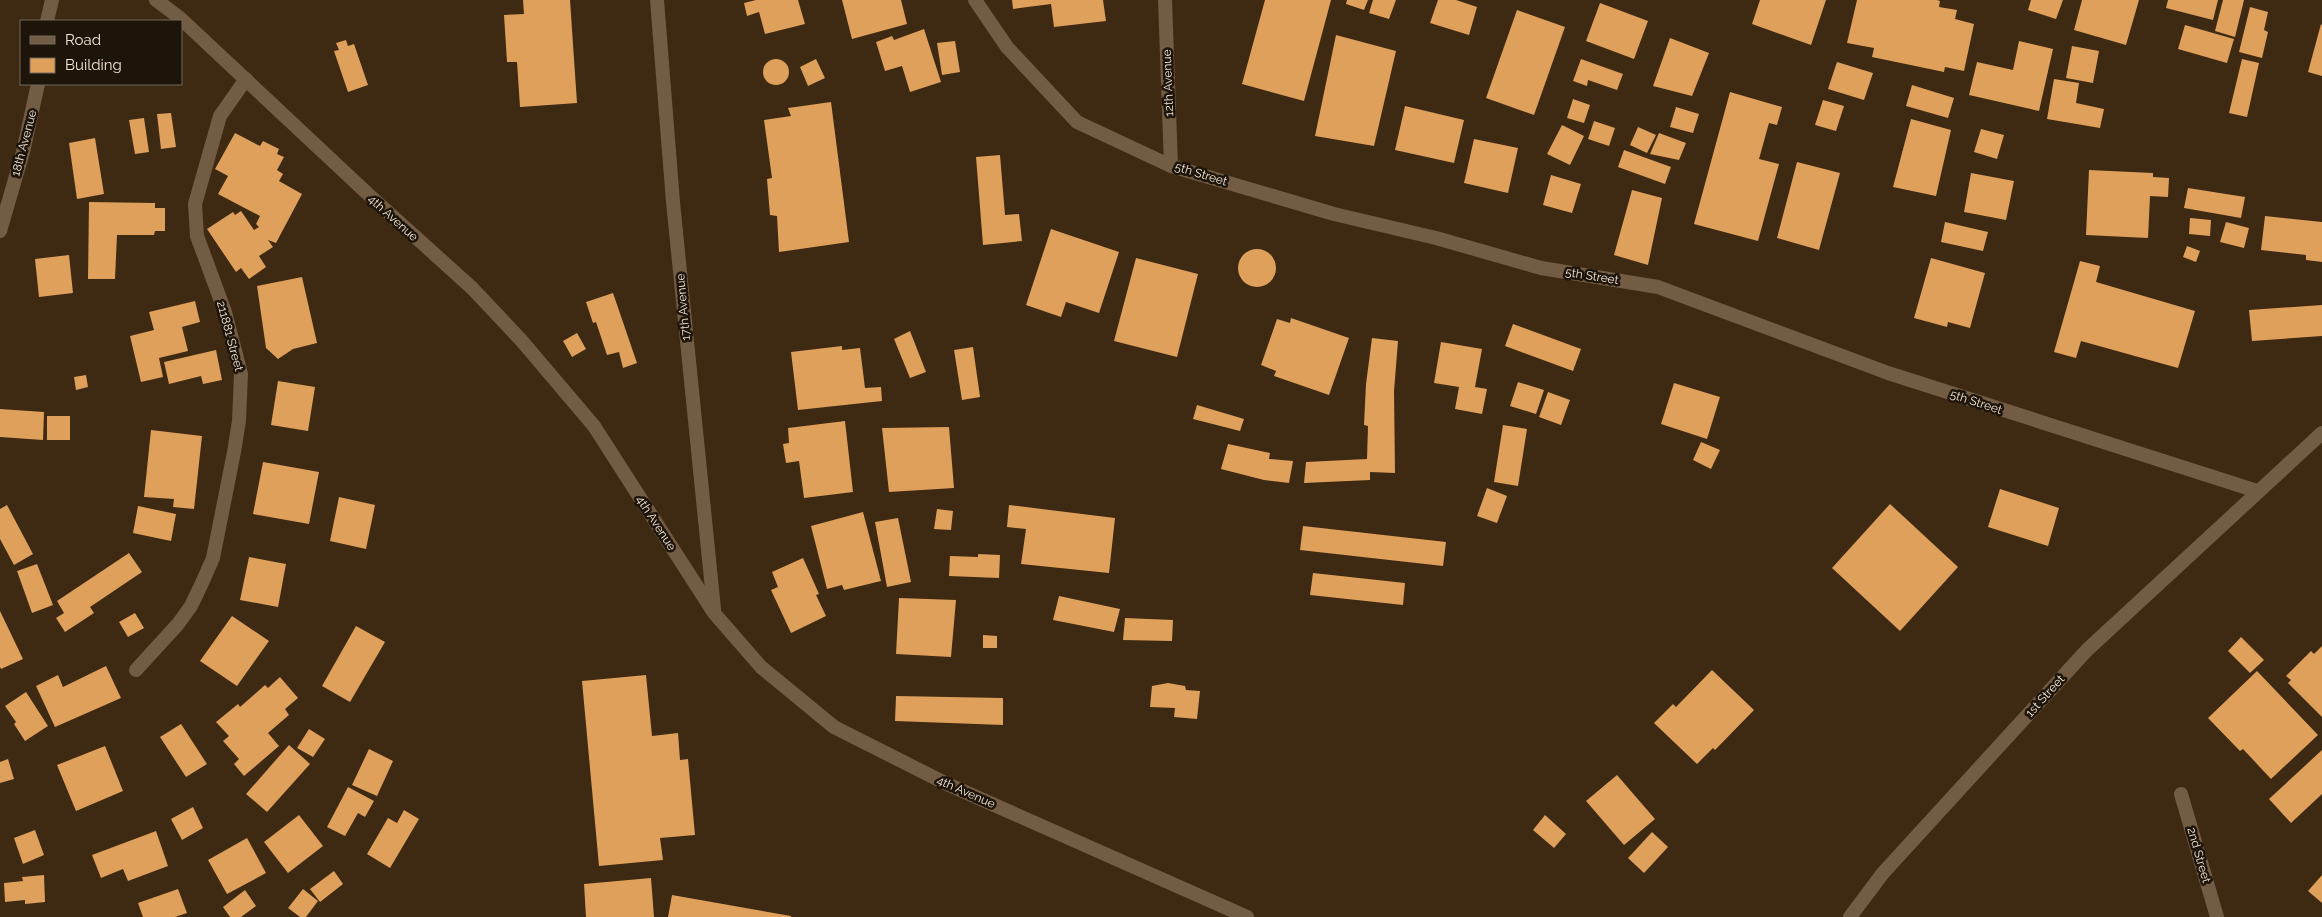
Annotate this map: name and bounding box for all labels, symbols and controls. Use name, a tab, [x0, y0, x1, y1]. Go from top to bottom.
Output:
legend	[20, 20, 182, 85]
text: Road	[65, 31, 101, 49]
street label: 12th Avenue	[1160, 49, 1176, 117]
text: Building	[65, 56, 122, 74]
street label: 18th Avenue	[8, 108, 40, 178]
street label: 5th Street	[1173, 159, 1229, 189]
street label: 4th Avenue	[365, 192, 421, 244]
street label: 5th Street	[1564, 265, 1620, 287]
street label: 17th Avenue	[673, 273, 693, 341]
street label: 211881 Street	[214, 299, 246, 373]
street label: 5th Street	[1948, 387, 2004, 417]
street label: 4th Avenue	[633, 493, 679, 553]
street label: 1st Street	[2023, 672, 2067, 720]
street label: 4th Avenue	[935, 773, 997, 811]
street label: 2nd Street	[2184, 826, 2214, 884]

